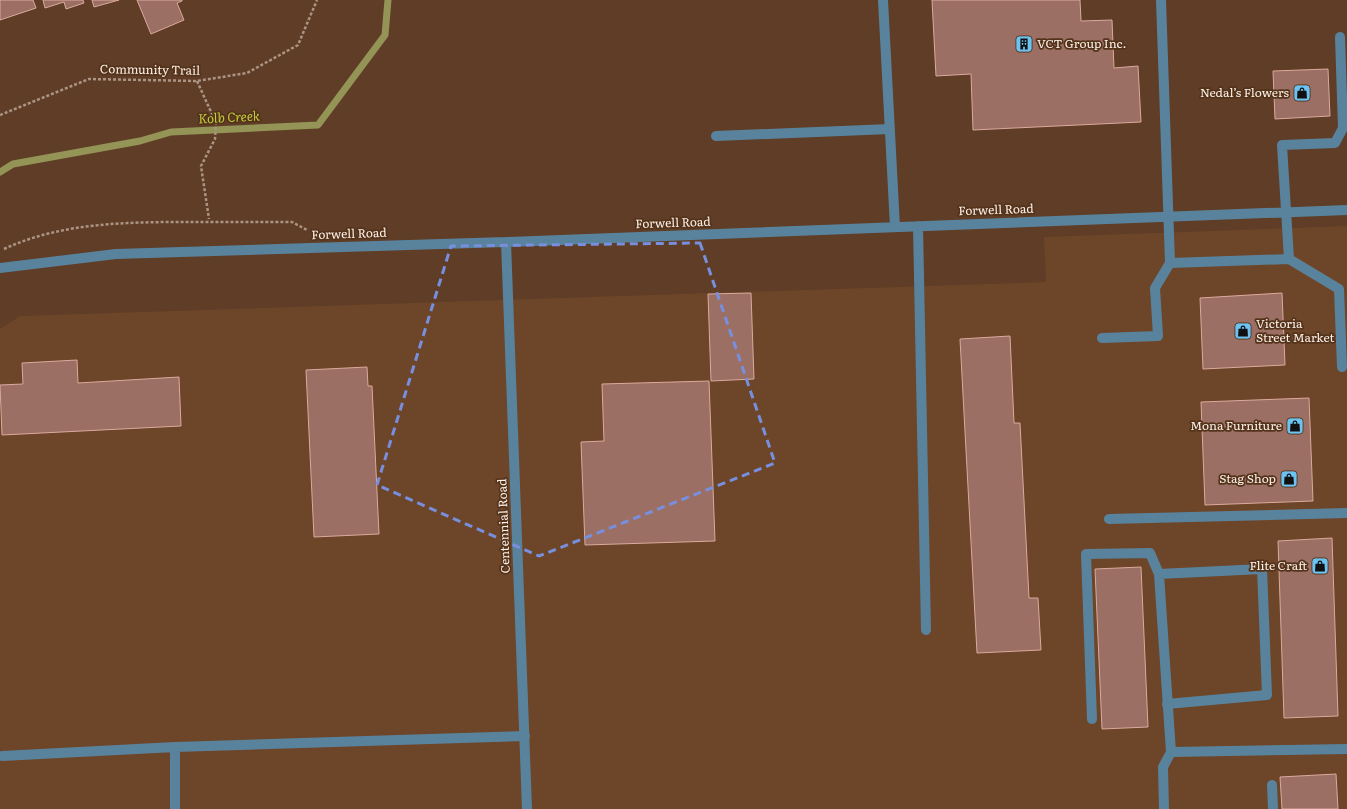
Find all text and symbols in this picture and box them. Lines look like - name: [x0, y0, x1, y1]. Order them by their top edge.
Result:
- building icon: VCT Group Inc.: [1014, 34, 1034, 54]
- place label: VCT Group Inc.: [1037, 34, 1127, 52]
- street label: Community Trail: [100, 59, 200, 79]
- place label: Nedal’s Flowers: [1200, 83, 1290, 101]
- shop icon: Nedal’s Flowers: [1292, 83, 1312, 103]
- water label: Kolb Creek: [198, 105, 261, 128]
- street label: Forwell Road: [958, 199, 1035, 219]
- street label: Forwell Road: [635, 212, 712, 232]
- street label: Forwell Road: [311, 223, 388, 243]
- place label: Victoria Street Market: [1256, 314, 1335, 346]
- shop icon: Victoria Street Market: [1233, 321, 1253, 341]
- place label: Mona Furniture: [1190, 416, 1282, 434]
- shop icon: Mona Furniture: [1285, 416, 1305, 436]
- place label: Stag Shop: [1219, 469, 1276, 487]
- shop icon: Stag Shop: [1279, 469, 1299, 489]
- street label: Centennial Road: [492, 478, 514, 574]
- place label: Flite Craft: [1249, 556, 1307, 574]
- shop icon: Flite Craft: [1310, 556, 1330, 576]

